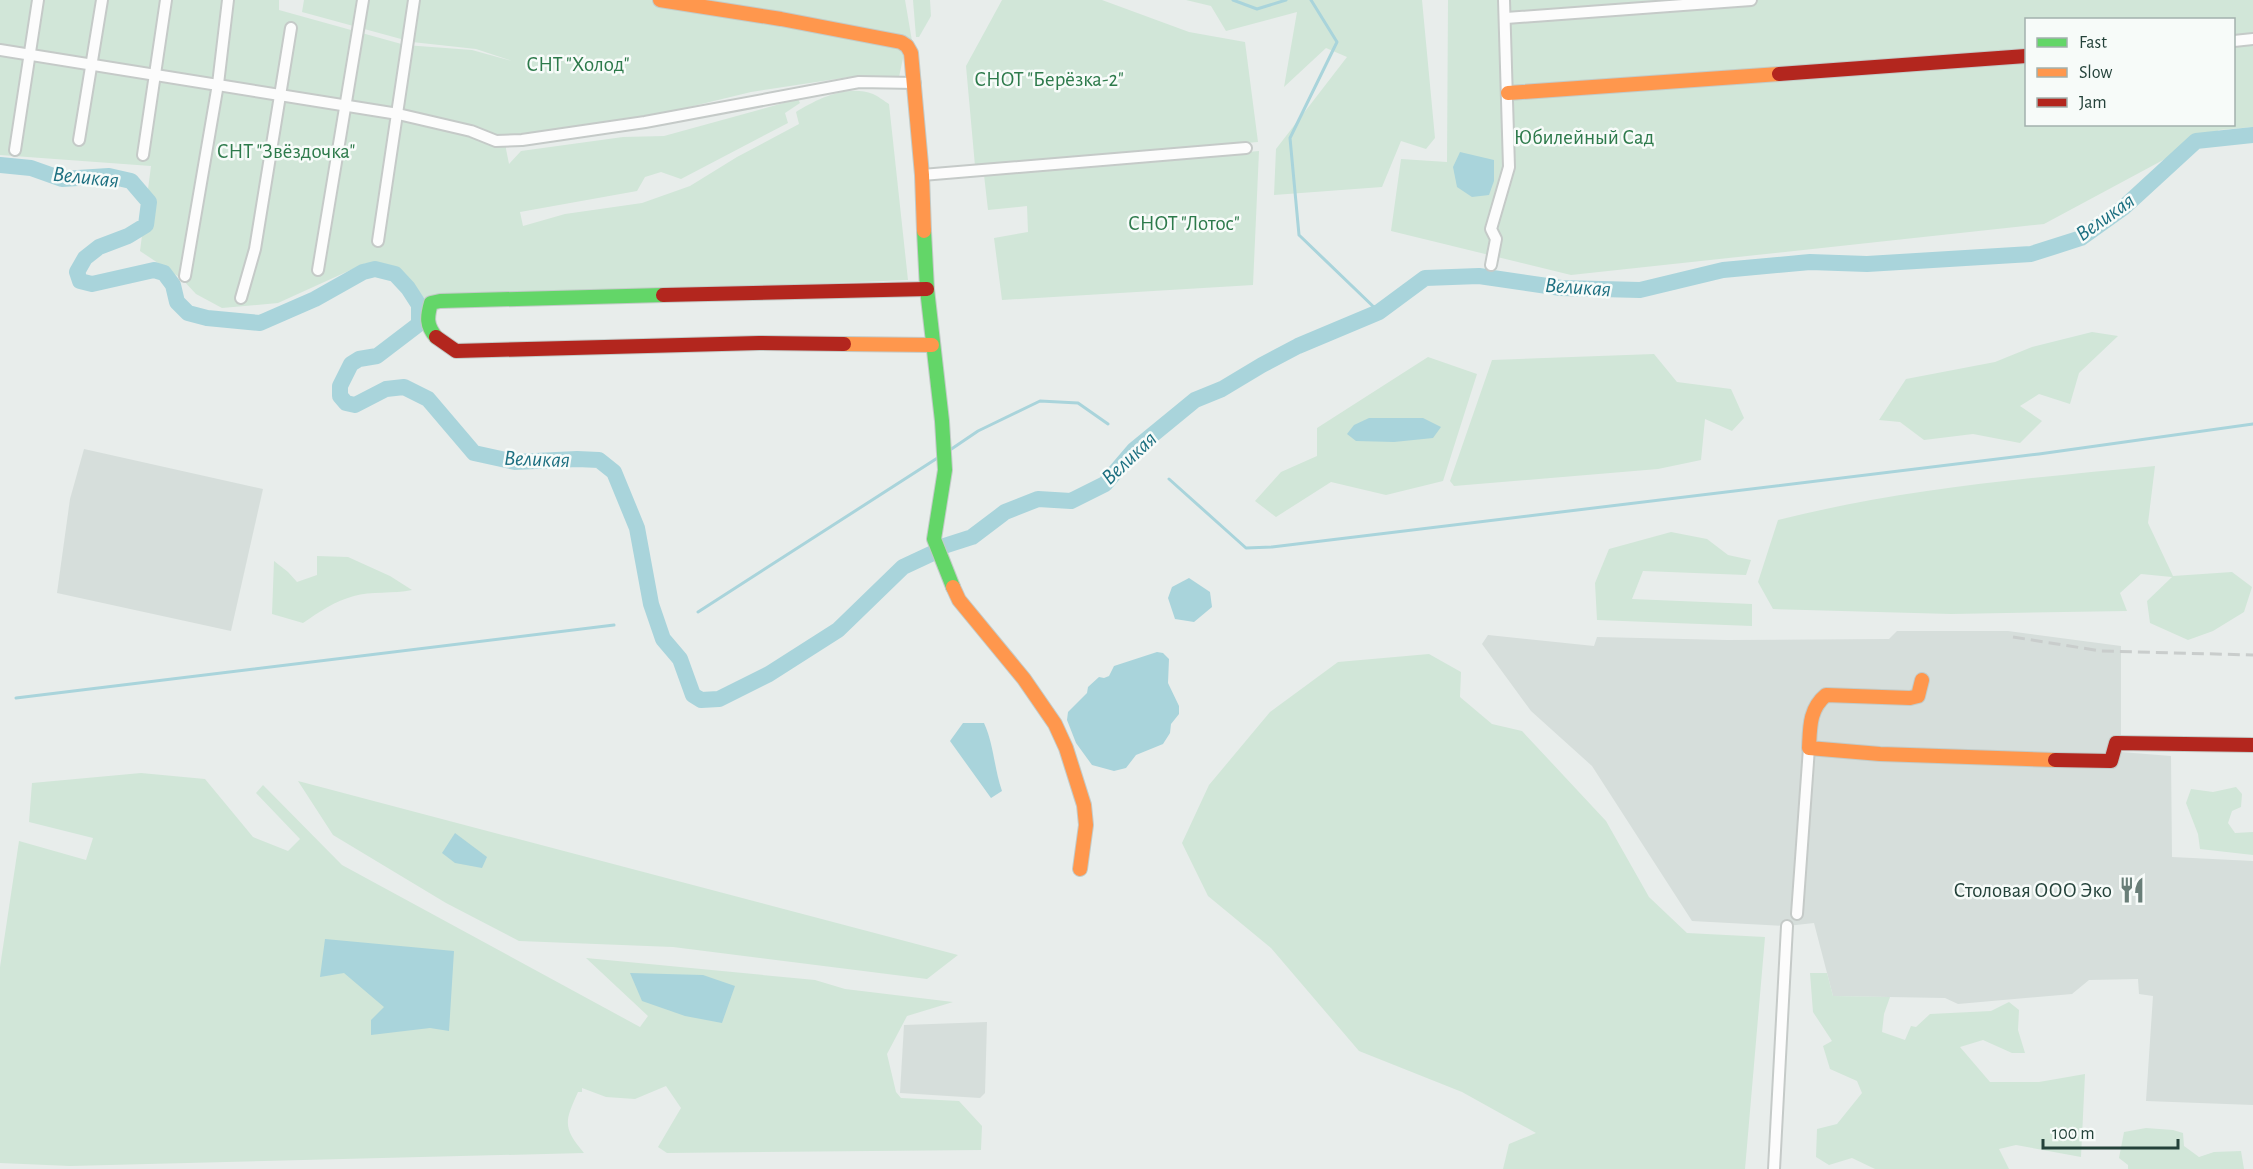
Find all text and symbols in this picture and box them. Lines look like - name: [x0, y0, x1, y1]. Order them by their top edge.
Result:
- legend: [2025, 18, 2235, 126]
- text: Fast: [2079, 34, 2107, 52]
- park label: СНТ "Холод": [526, 54, 630, 75]
- text: Slow: [2079, 64, 2112, 82]
- park label: СНОТ "Берёзка-2": [974, 69, 1124, 90]
- text: Jam: [2079, 94, 2107, 112]
- park label: Юбилейный Сад: [1514, 127, 1654, 148]
- park label: СНТ "Звёздочка": [217, 141, 355, 162]
- water label: Великая: [52, 163, 120, 191]
- water label: Великая: [2072, 189, 2138, 245]
- park label: СНОТ "Лотос": [1128, 213, 1240, 234]
- water label: Великая: [1544, 274, 1612, 300]
- water label: Великая: [1097, 427, 1161, 489]
- water label: Великая: [504, 447, 570, 471]
- restaurant icon: Столовая ООО Эко: [2117, 875, 2147, 905]
- place label: Столовая ООО Эко: [1954, 880, 2112, 901]
- scale bar: [2043, 1112, 2178, 1150]
- text: 100 m: [2052, 1125, 2095, 1143]

